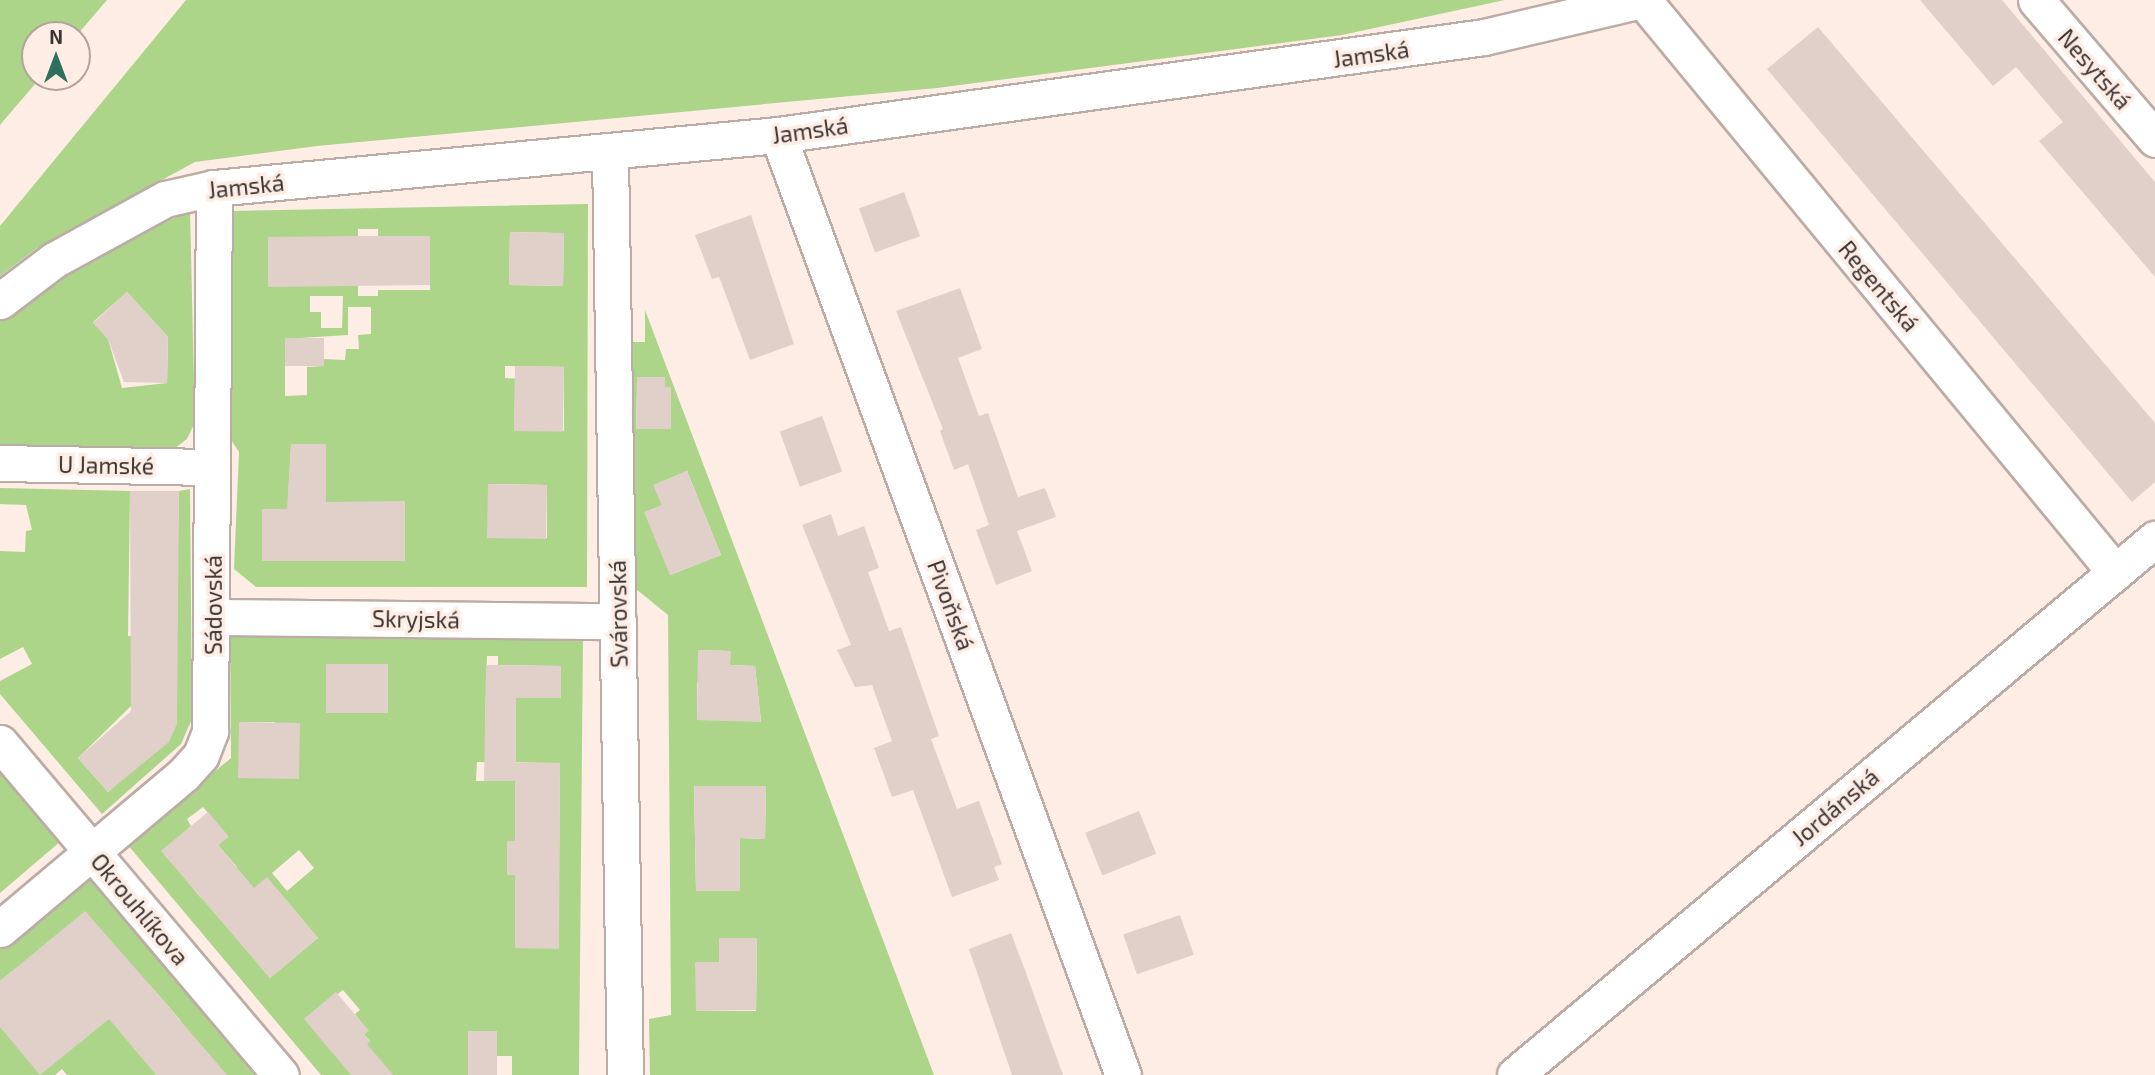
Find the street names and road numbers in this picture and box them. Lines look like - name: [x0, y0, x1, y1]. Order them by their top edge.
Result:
- street label: Nesytská: [2053, 23, 2137, 115]
- street label: Jamská: [1331, 35, 1411, 73]
- street label: Jamská: [770, 111, 850, 149]
- street label: Jamská: [206, 168, 286, 204]
- street label: Regentská: [1833, 235, 1925, 337]
- street label: U Jamské: [58, 450, 154, 480]
- street label: Sádovská: [199, 555, 227, 655]
- street label: Pivoňská: [922, 556, 980, 654]
- street label: Svárovská: [603, 560, 633, 668]
- street label: Skryjská: [372, 604, 460, 634]
- street label: Jordánská: [1786, 763, 1884, 851]
- street label: Okrouhlíkova: [85, 848, 195, 970]

